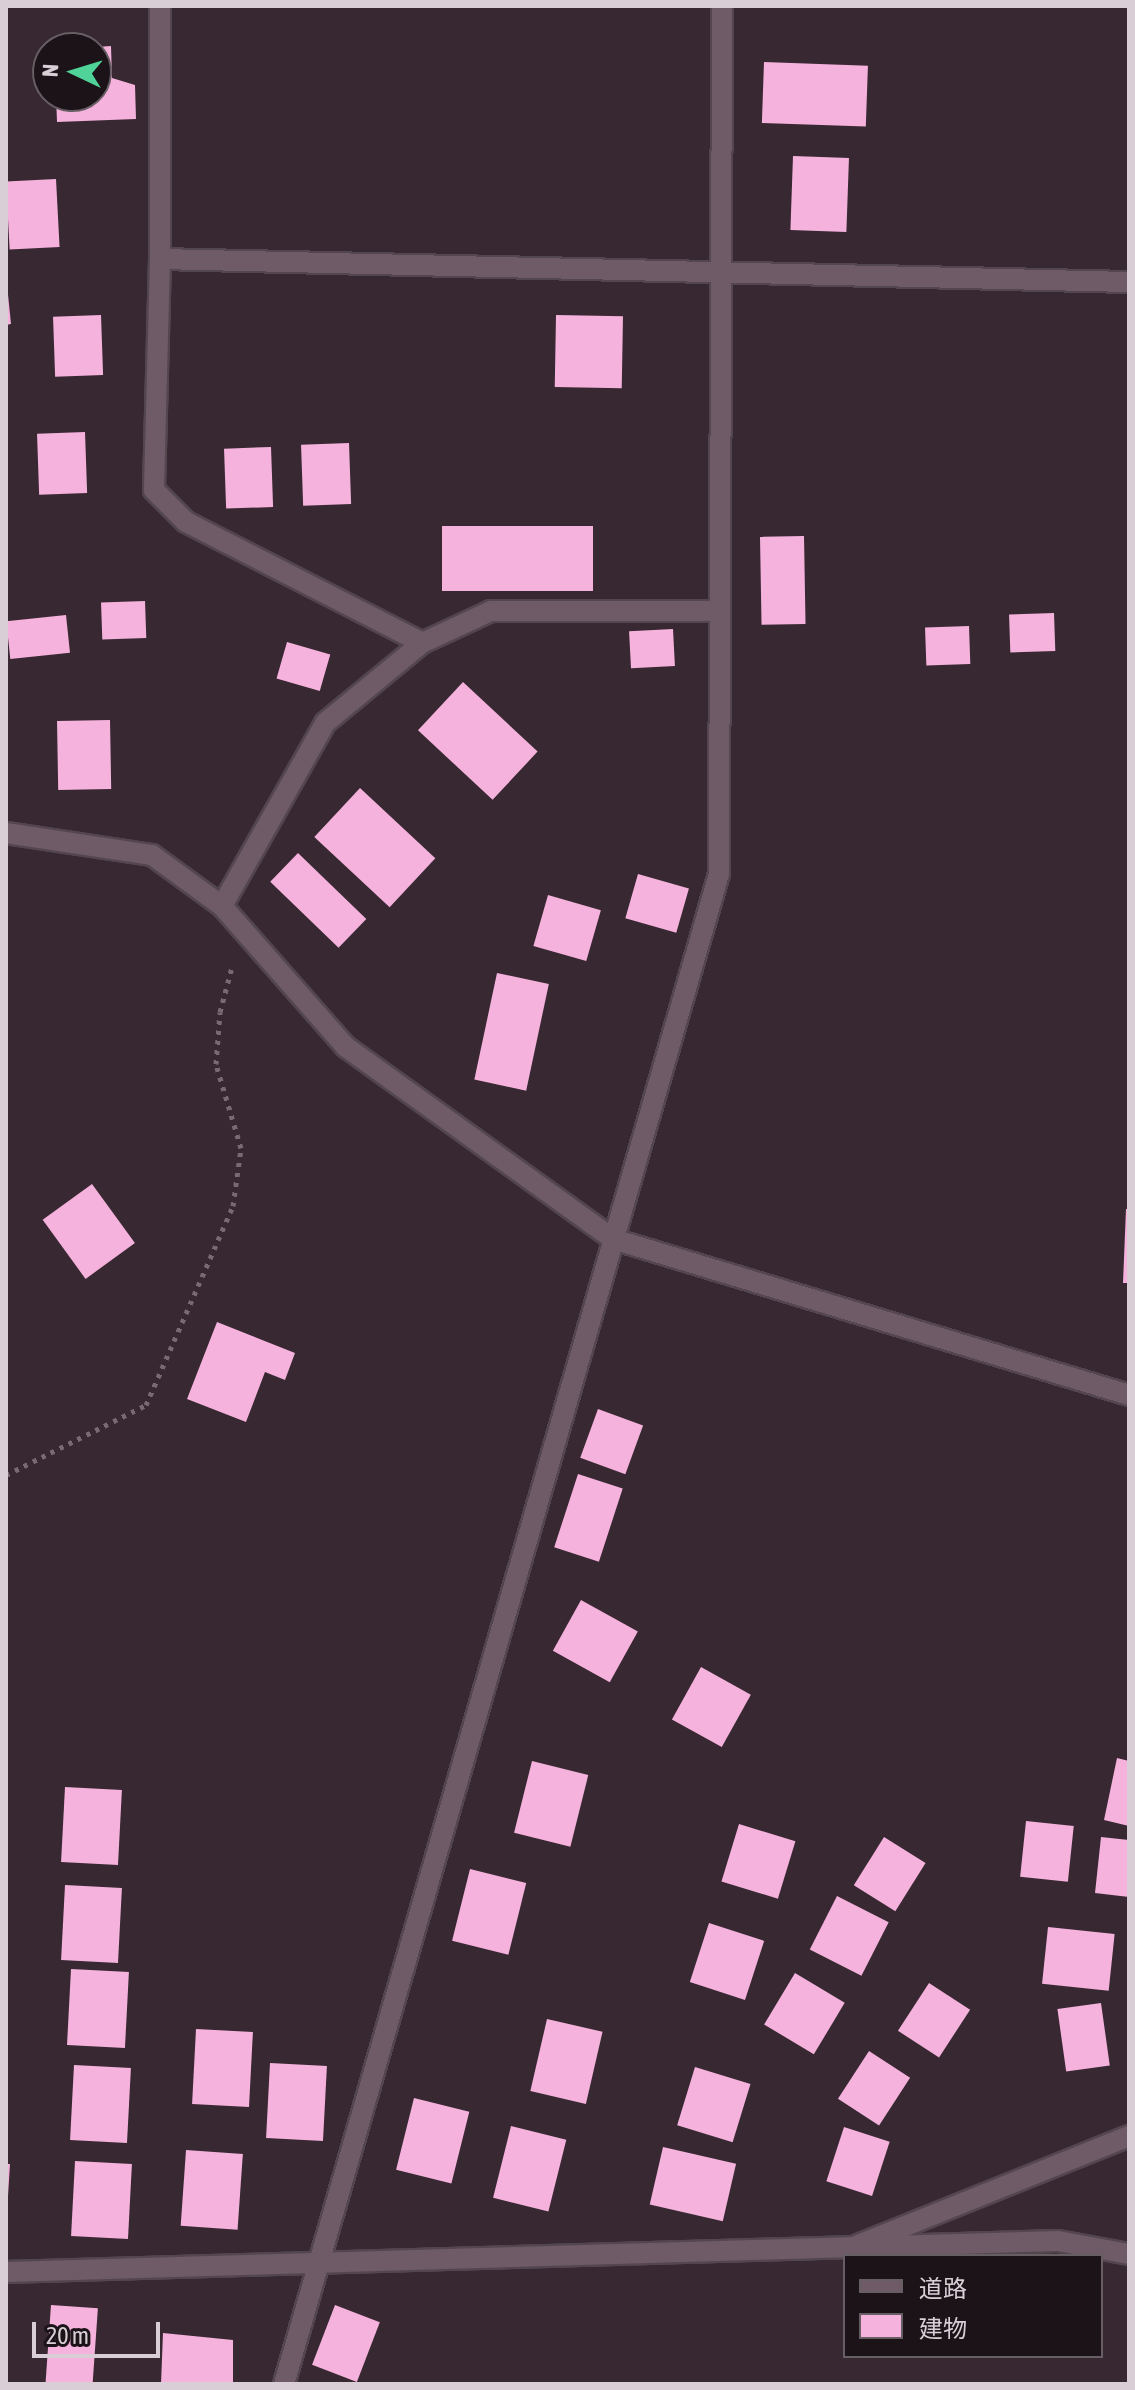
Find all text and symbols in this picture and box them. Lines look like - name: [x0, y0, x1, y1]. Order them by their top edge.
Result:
- north arrow: [32, 32, 112, 112]
- text: N: [37, 63, 63, 78]
- legend: [843, 2254, 1103, 2358]
- text: 道路: [919, 2275, 967, 2302]
- scale bar: [36, 2306, 164, 2356]
- text: 建物: [919, 2315, 967, 2342]
- text: 20 m: [46, 2322, 89, 2349]

